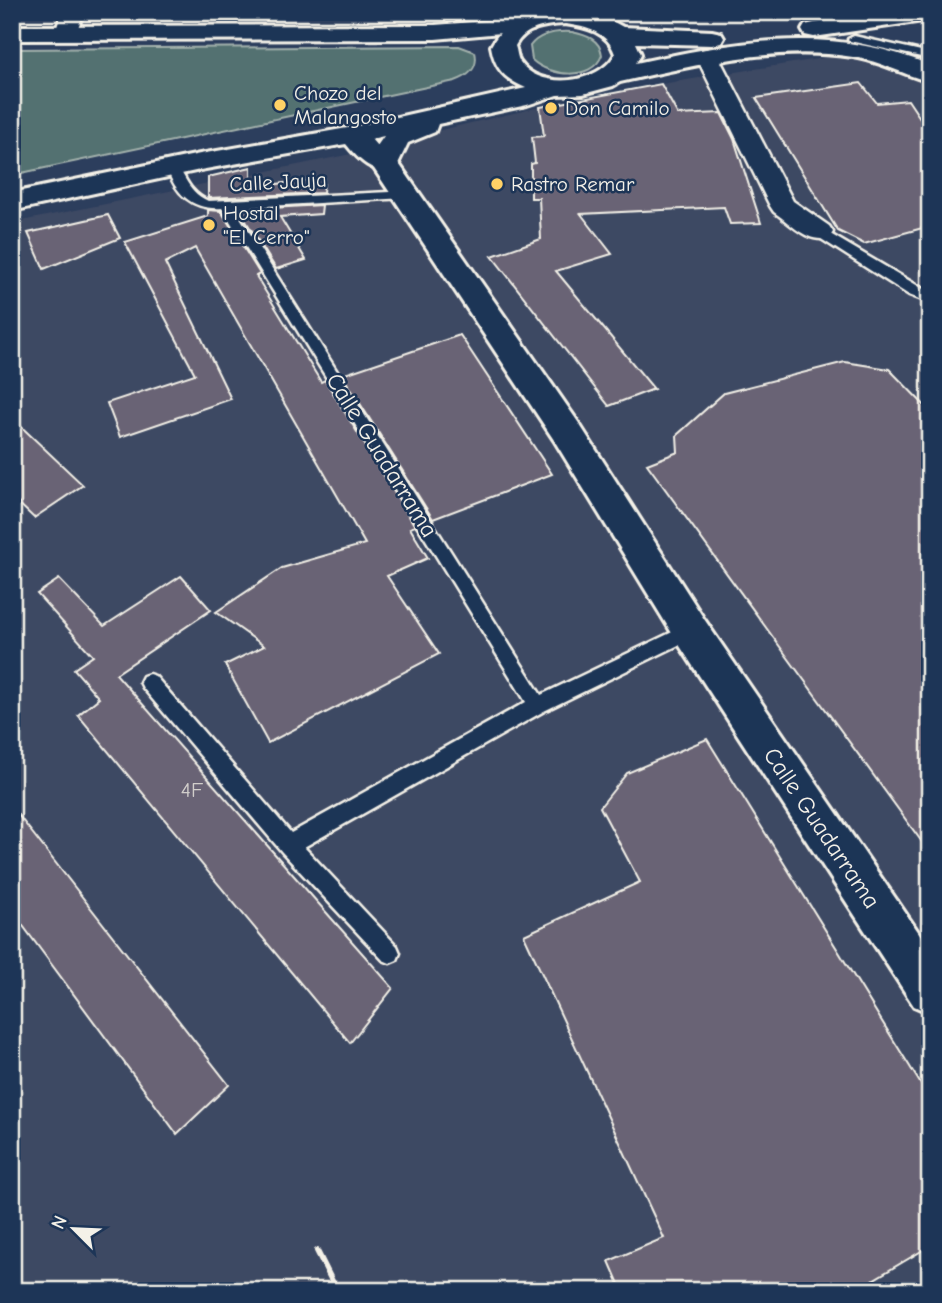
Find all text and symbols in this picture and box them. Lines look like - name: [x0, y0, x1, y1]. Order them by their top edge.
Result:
- place label: Chozo del Malangosto: [294, 81, 397, 129]
- place label: Don Camilo: [565, 96, 670, 120]
- marker: Chozo del Malangosto: [272, 97, 288, 113]
- marker: Don Camilo: [543, 100, 559, 116]
- street label: Calle Jauja: [229, 167, 327, 197]
- place label: Rastro Remar: [511, 172, 635, 196]
- marker: Rastro Remar: [489, 176, 505, 192]
- place label: Hostal "El Cerro": [223, 201, 310, 249]
- marker: Hostal "El Cerro": [201, 217, 217, 233]
- street label: Calle Guadarrama: [320, 368, 444, 542]
- street label: Calle Guadarrama: [758, 742, 886, 914]
- house number: 4F: [181, 778, 203, 802]
- north arrow: [38, 1194, 108, 1264]
- text: N: [47, 1212, 72, 1233]

